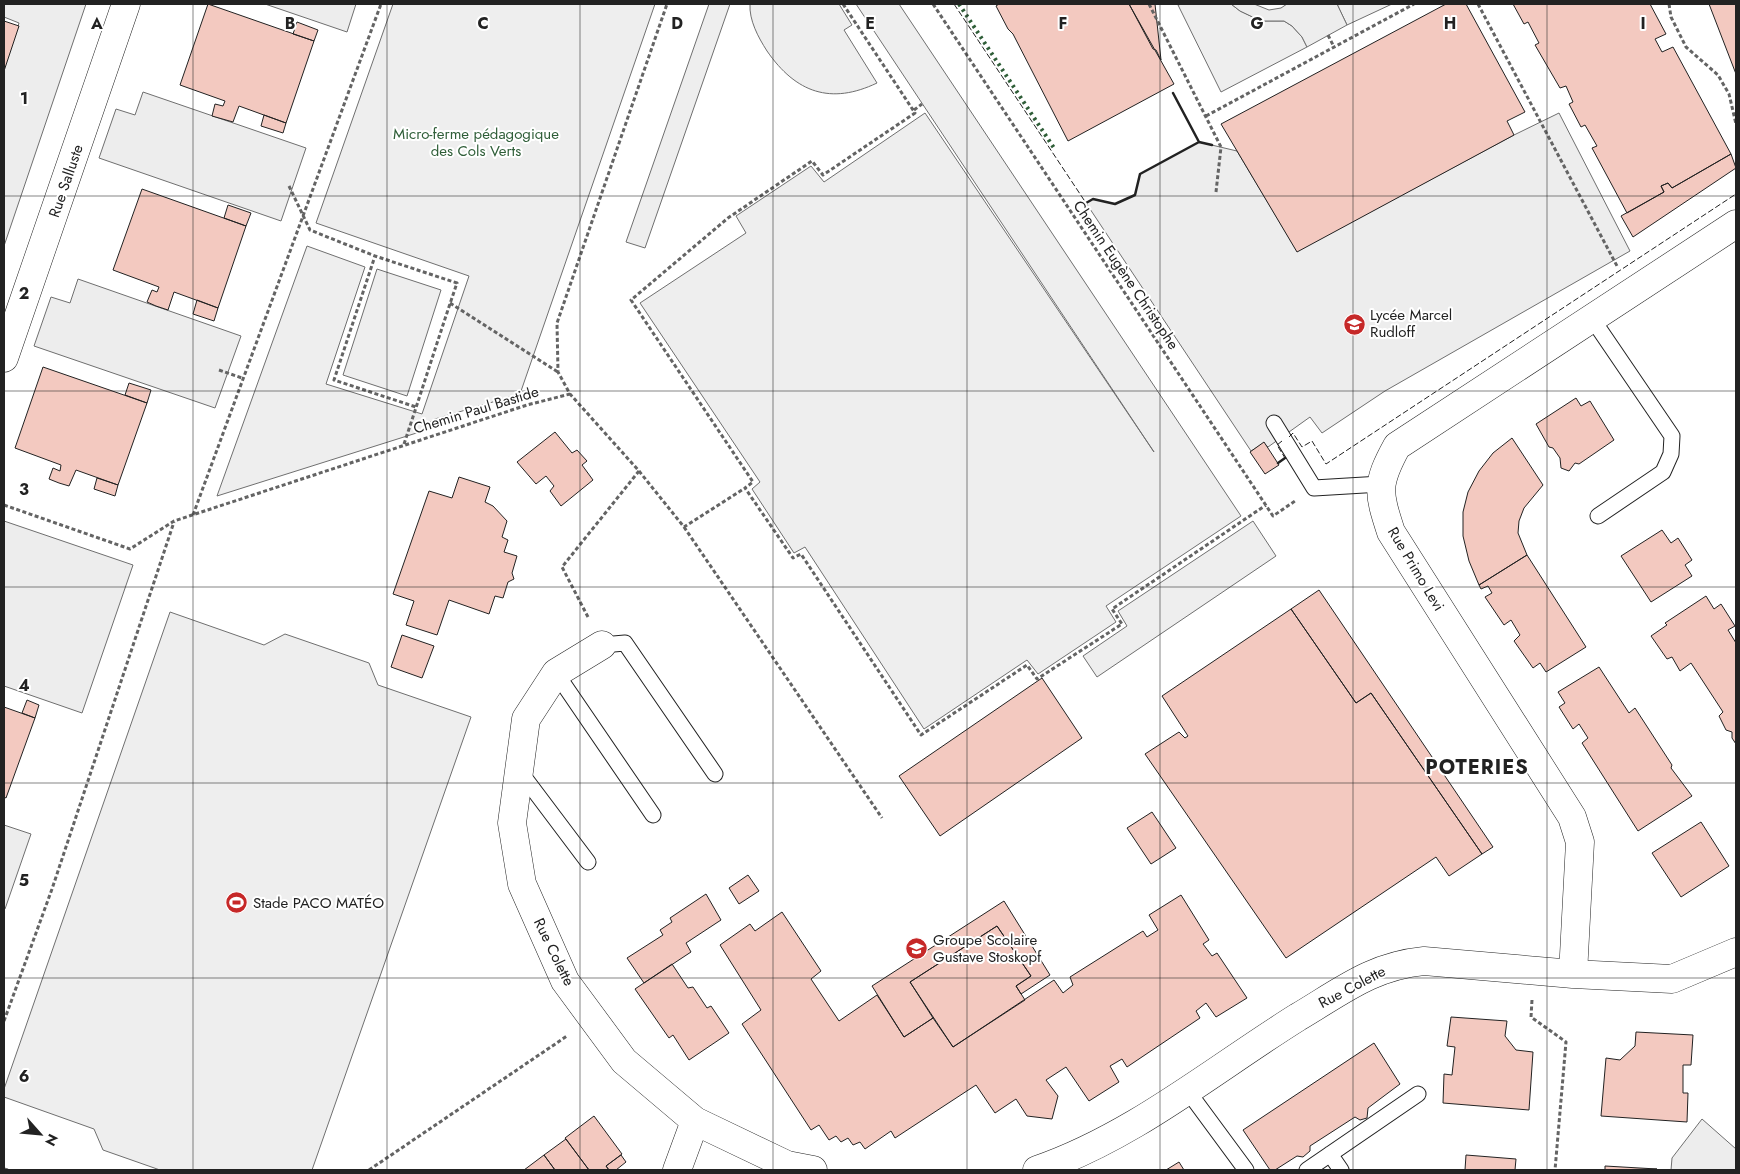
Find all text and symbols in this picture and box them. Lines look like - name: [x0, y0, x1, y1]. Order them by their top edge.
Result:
- text: A: [90, 12, 103, 35]
- text: B: [285, 12, 295, 35]
- text: C: [477, 12, 489, 35]
- text: D: [671, 12, 683, 35]
- text: E: [865, 12, 875, 35]
- text: F: [1059, 12, 1067, 35]
- text: G: [1250, 12, 1264, 35]
- text: H: [1444, 12, 1456, 35]
- text: I: [1640, 12, 1646, 35]
- text: 1: [20, 87, 28, 110]
- park label: Micro-ferme pédagogique des Cols Verts: [393, 123, 559, 162]
- street label: Rue Salluste: [43, 141, 89, 221]
- street label: Chemin Eugène Christophe: [1068, 196, 1184, 354]
- text: 2: [19, 282, 29, 305]
- place label: Lycée Marcel Rudloff: [1370, 304, 1452, 343]
- school or university icon: Lycée Marcel Rudloff: [1342, 312, 1366, 336]
- street label: Chemin Paul Bastide: [411, 380, 542, 440]
- text: 3: [19, 478, 29, 501]
- street label: Rue Primo Levi: [1382, 523, 1450, 615]
- text: 4: [18, 674, 30, 697]
- district label: POTERIES: [1425, 753, 1529, 782]
- text: 5: [19, 869, 29, 892]
- sports icon: Stade PACO MATÉO: [225, 891, 249, 915]
- place label: Stade PACO MATÉO: [253, 892, 384, 914]
- street label: Rue Colette: [528, 914, 580, 990]
- place label: Groupe Scolaire Gustave Stoskopf: [933, 929, 1042, 968]
- school or university icon: Groupe Scolaire Gustave Stoskopf: [905, 937, 929, 961]
- street label: Rue Colette: [1315, 960, 1390, 1014]
- text: 6: [19, 1065, 29, 1088]
- north arrow: [15, 1109, 65, 1159]
- text: N: [40, 1130, 63, 1149]

